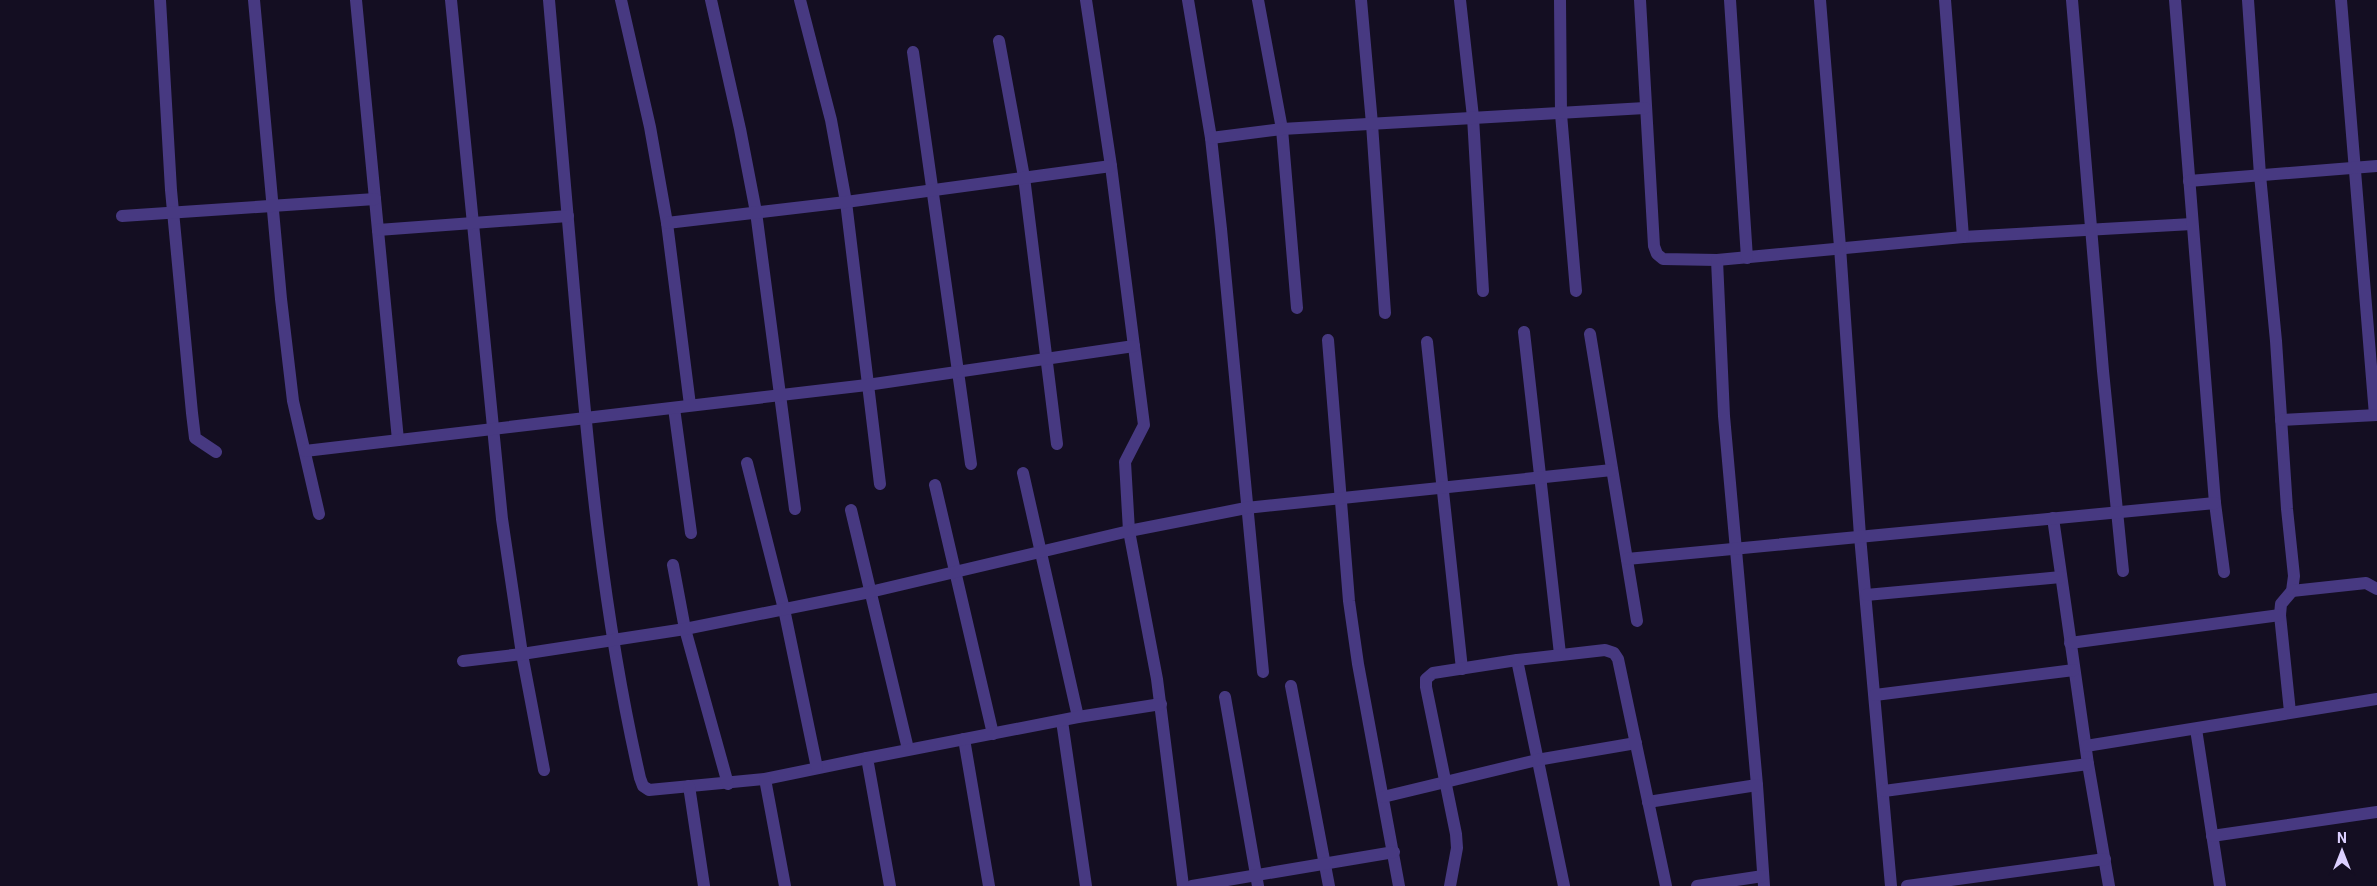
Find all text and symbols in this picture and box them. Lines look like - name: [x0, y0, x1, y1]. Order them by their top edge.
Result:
- north arrow: [2317, 826, 2367, 876]
- text: N: [2337, 830, 2347, 846]

